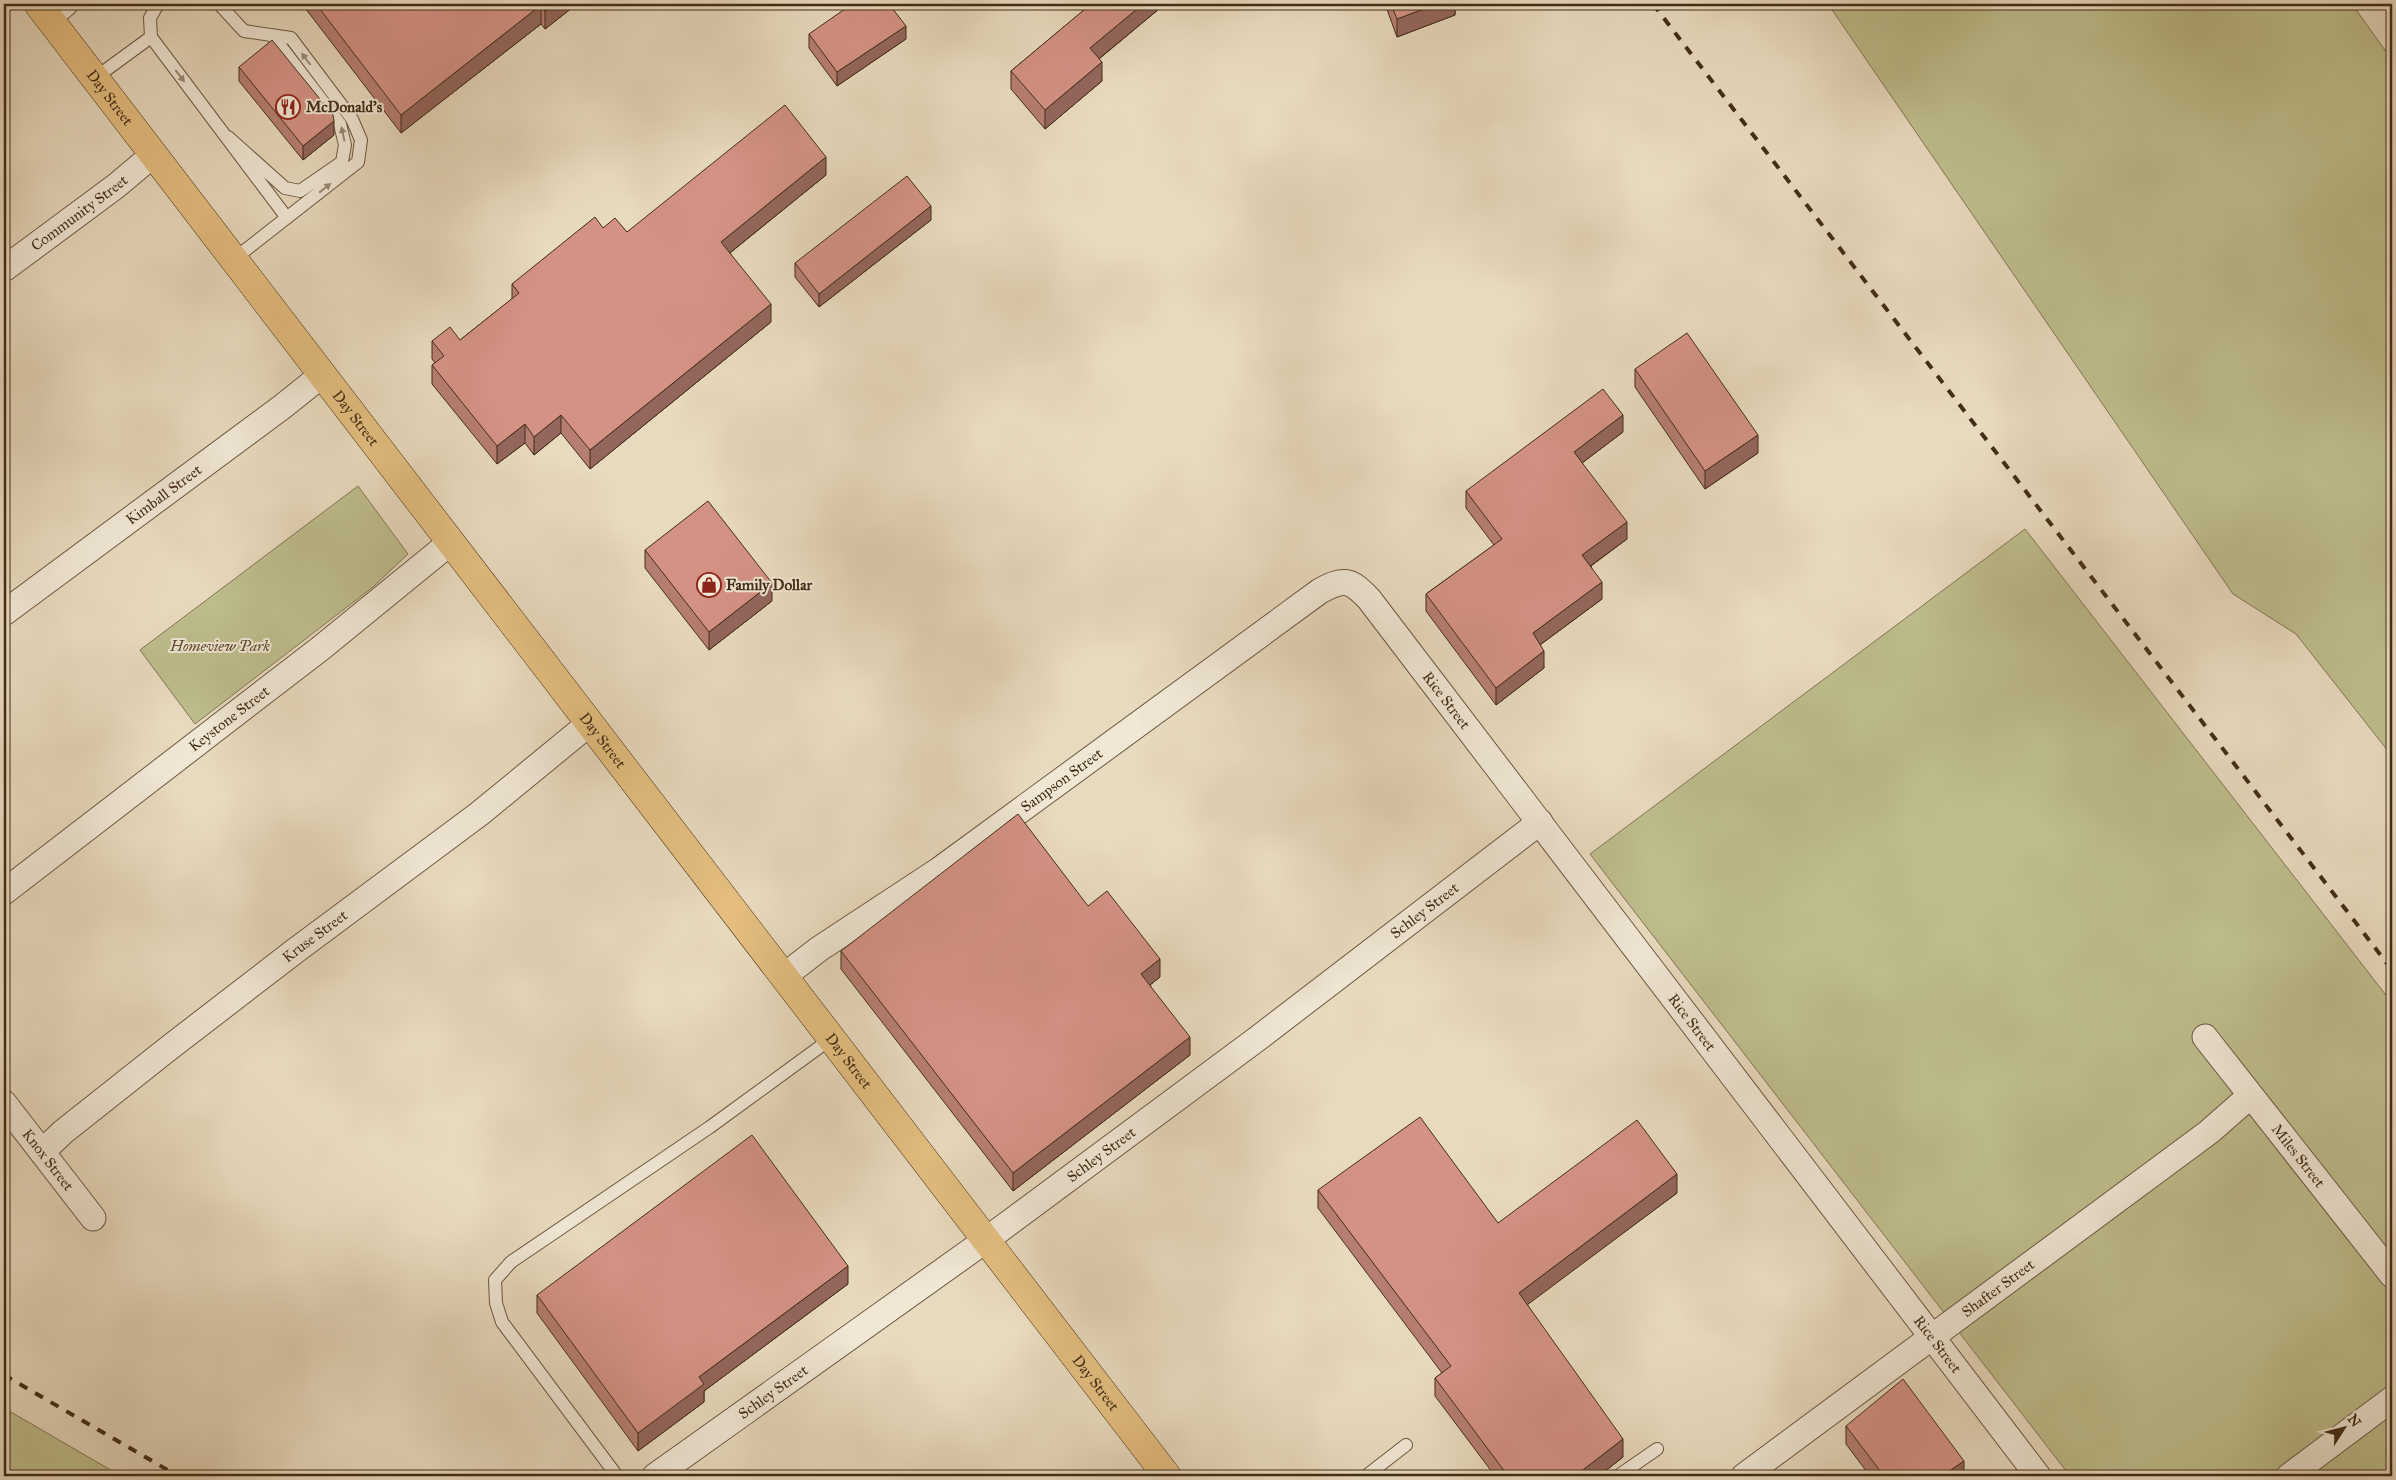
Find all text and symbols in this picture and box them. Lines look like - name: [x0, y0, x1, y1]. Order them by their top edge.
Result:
- one-way arrow: [301, 53, 312, 66]
- street label: Day Street: [83, 66, 137, 130]
- one-way arrow: [175, 69, 186, 82]
- restaurant icon: McDonald's: [275, 94, 301, 120]
- place label: McDonald's: [306, 98, 383, 116]
- one-way arrow: [338, 125, 346, 141]
- street label: Community Street: [28, 171, 132, 255]
- one-way arrow: [318, 183, 332, 193]
- street label: Day Street: [329, 387, 383, 450]
- street label: Kimball Street: [123, 460, 206, 528]
- shop icon: Family Dollar: [696, 572, 722, 598]
- place label: Family Dollar: [726, 576, 812, 595]
- park label: Homeview Park: [169, 637, 270, 655]
- street label: Rice Street: [1419, 668, 1474, 733]
- street label: Keystone Street: [185, 682, 274, 756]
- street label: Day Street: [576, 709, 630, 772]
- street label: Sampson Street: [1017, 744, 1107, 816]
- street label: Schley Street: [1387, 878, 1463, 942]
- street label: Kruse Street: [279, 906, 351, 966]
- street label: Rice Street: [1664, 990, 1720, 1055]
- street label: Day Street: [822, 1029, 876, 1093]
- street label: Miles Street: [2268, 1120, 2329, 1192]
- street label: Schley Street: [1063, 1123, 1140, 1186]
- street label: Knox Street: [18, 1125, 78, 1195]
- street label: Shafter Street: [1958, 1255, 2039, 1321]
- street label: Rice Street: [1910, 1312, 1966, 1377]
- street label: Day Street: [1069, 1352, 1123, 1415]
- street label: Schley Street: [735, 1361, 812, 1423]
- north arrow: [2318, 1402, 2368, 1452]
- text: N: [2344, 1411, 2365, 1431]

